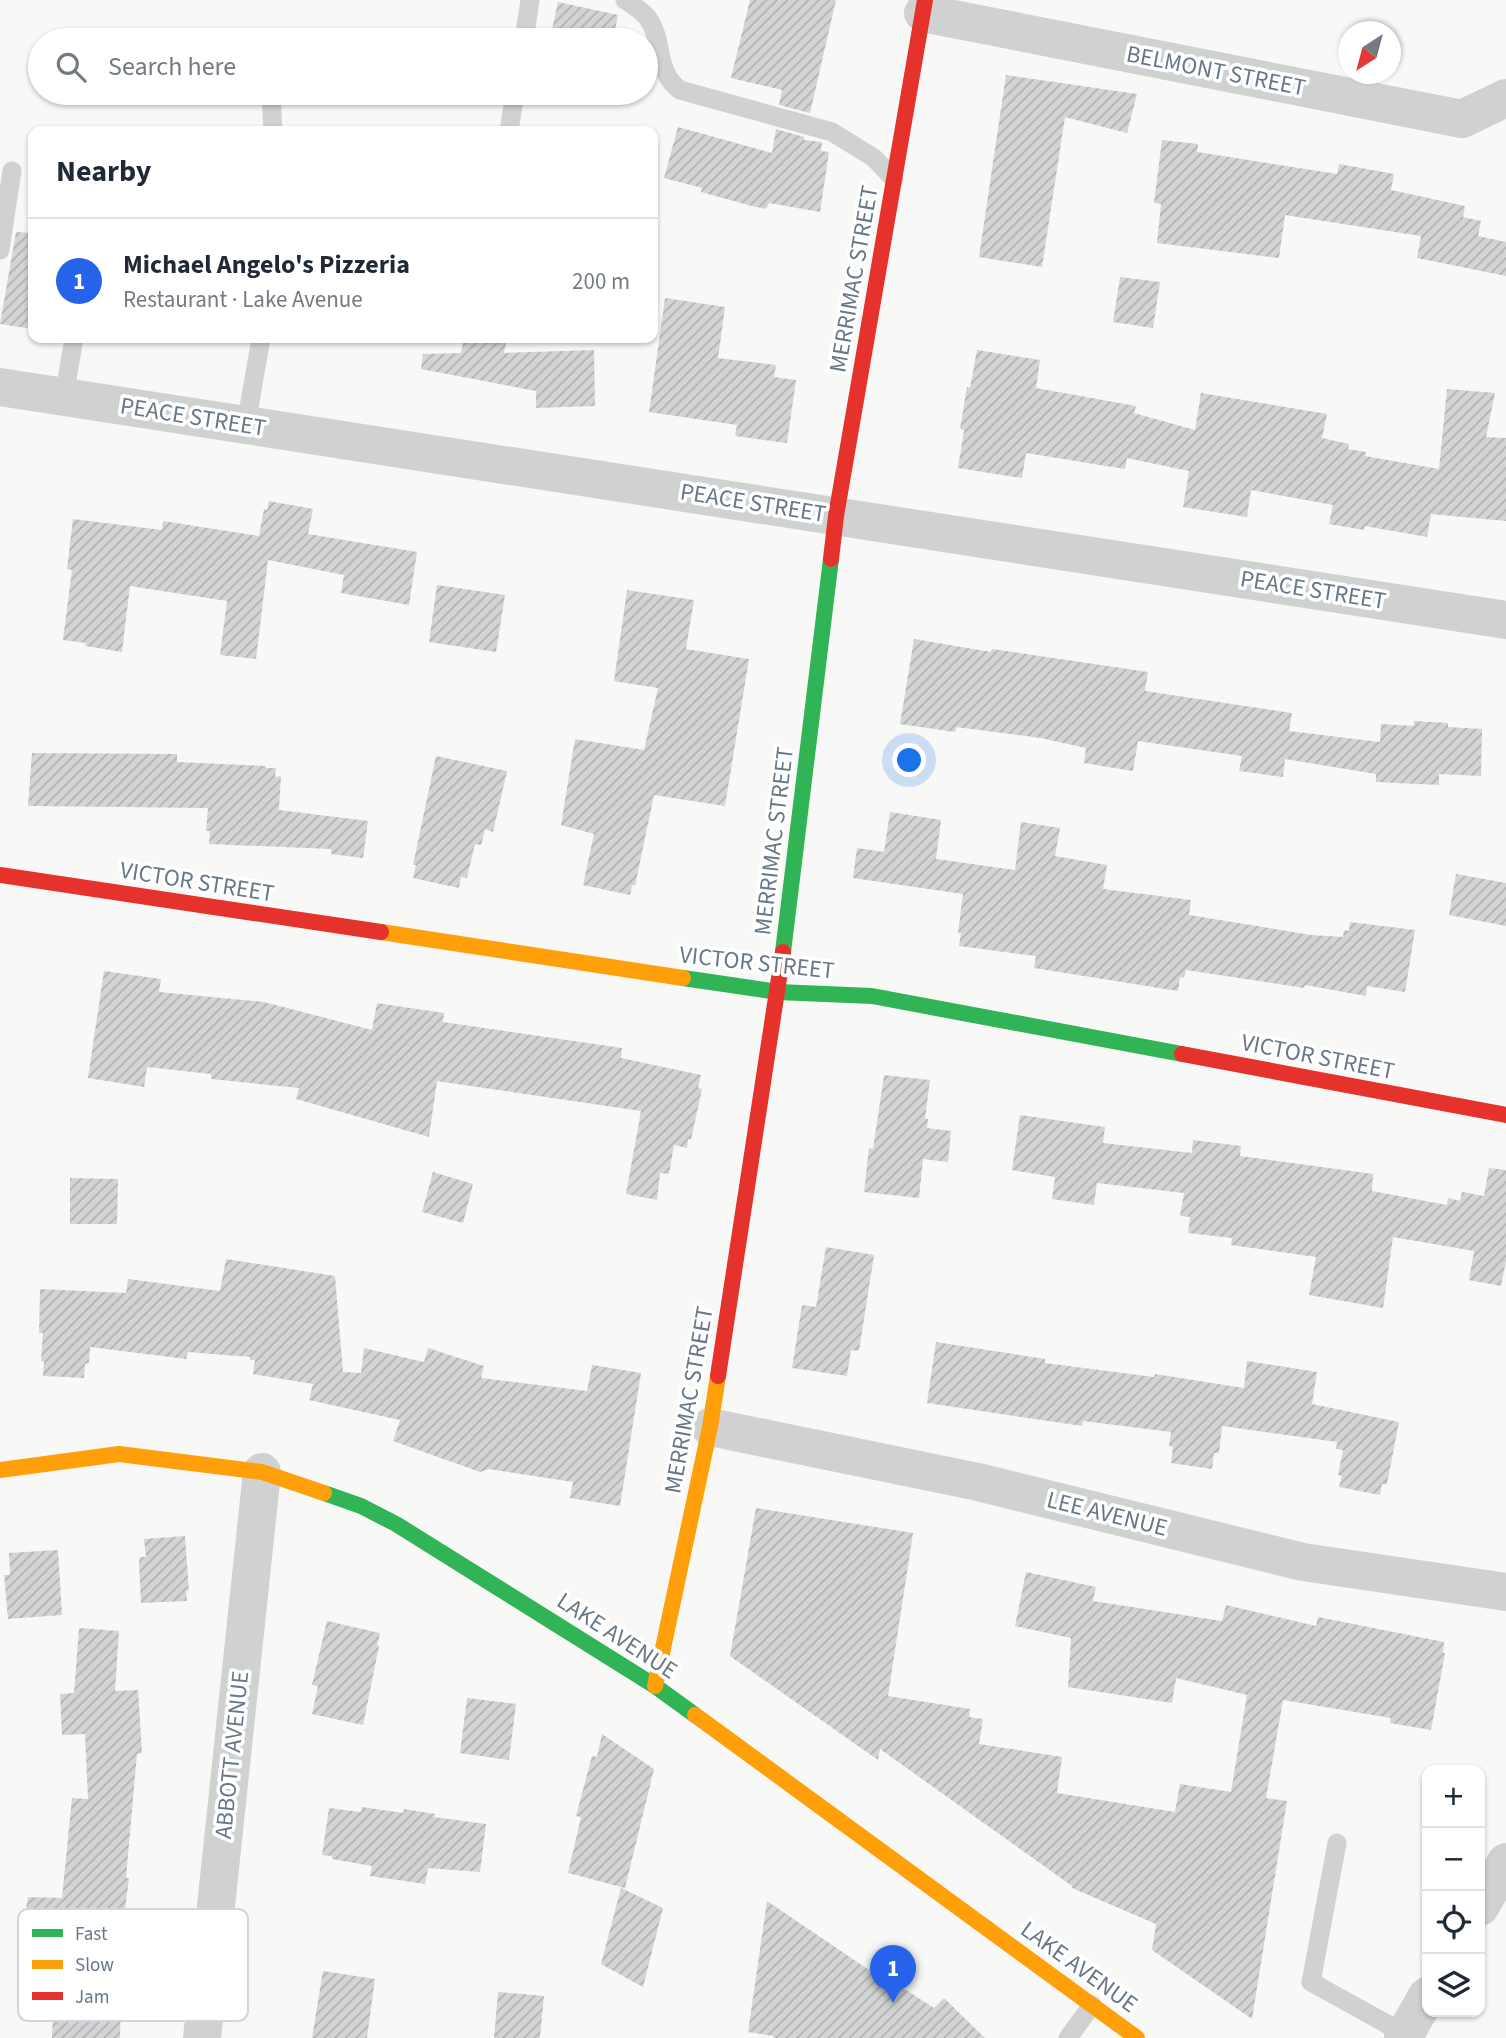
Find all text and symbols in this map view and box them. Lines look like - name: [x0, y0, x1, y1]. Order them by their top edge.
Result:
- north arrow: [1338, 21, 1401, 84]
- search box: [28, 28, 658, 105]
- street label: BELMONT STREET: [1123, 36, 1309, 106]
- icon: search: [52, 48, 90, 86]
- text: Search here: [108, 48, 236, 85]
- text: Nearby: [56, 150, 151, 193]
- street label: MERRIMAC STREET: [820, 183, 888, 375]
- text: Michael Angelo's Pizzeria: [123, 246, 410, 283]
- text: 1: [73, 265, 85, 298]
- text: 200 m: [572, 265, 630, 298]
- text: Restaurant · Lake Avenue: [123, 283, 363, 316]
- street label: PEACE STREET: [118, 388, 269, 446]
- street label: PEACE STREET: [678, 474, 829, 532]
- street label: PEACE STREET: [1238, 561, 1389, 619]
- your location: [892, 743, 926, 777]
- street label: MERRIMAC STREET: [745, 745, 803, 937]
- street label: VICTOR STREET: [117, 853, 277, 911]
- street label: VICTOR STREET: [678, 937, 836, 989]
- street label: VICTOR STREET: [1238, 1025, 1398, 1089]
- street label: MERRIMAC STREET: [655, 1304, 723, 1496]
- street label: LEE AVENUE: [1043, 1482, 1171, 1546]
- street label: LAKE AVENUE: [550, 1584, 684, 1688]
- street label: ABBOTT AVENUE: [206, 1669, 258, 1841]
- map controls: [1422, 1765, 1485, 2017]
- button: +: [1422, 1765, 1485, 1828]
- button: −: [1422, 1828, 1485, 1891]
- button: locate: [1422, 1891, 1485, 1954]
- legend: [18, 1909, 248, 2021]
- street label: LAKE AVENUE: [1013, 1912, 1145, 2022]
- text: Fast: [75, 1921, 108, 1948]
- pin: 1: [870, 1945, 916, 2003]
- text: Slow: [75, 1952, 114, 1979]
- button: layers: [1422, 1954, 1485, 2017]
- text: Jam: [75, 1984, 109, 2011]

